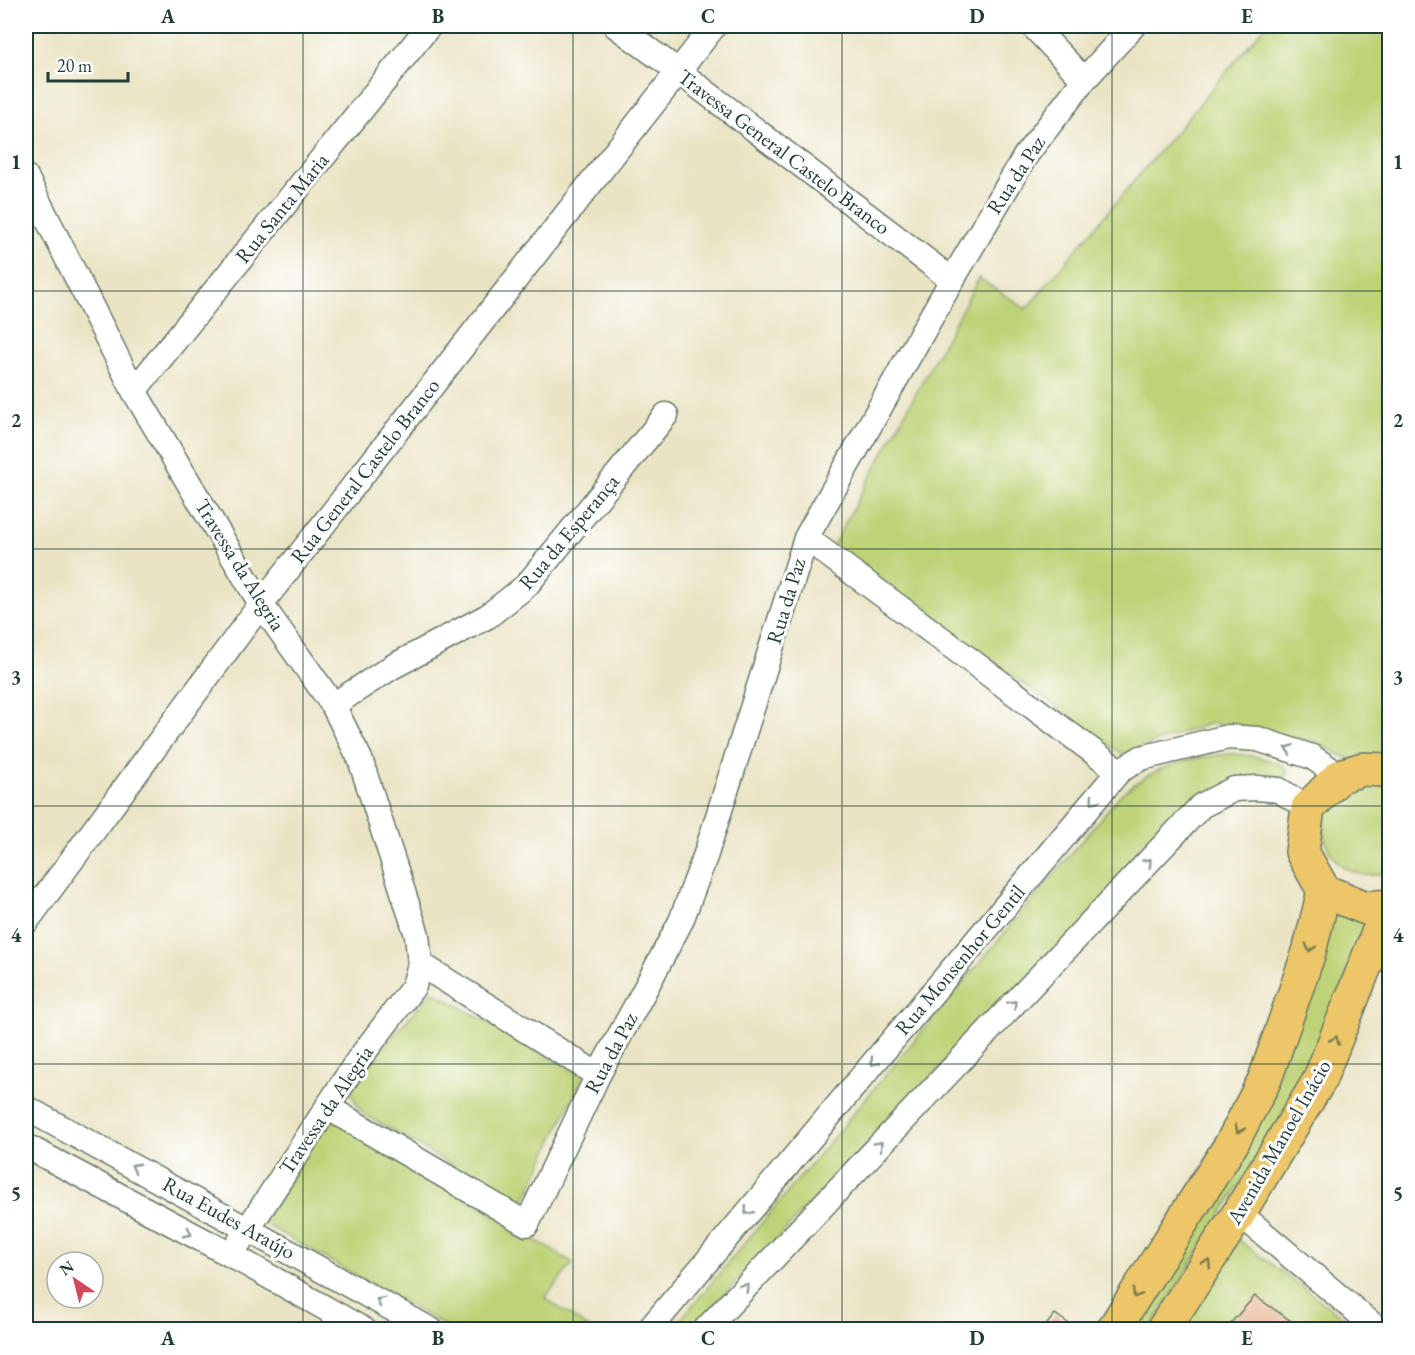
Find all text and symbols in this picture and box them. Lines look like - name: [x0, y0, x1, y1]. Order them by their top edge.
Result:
- text: A: [160, 3, 176, 29]
- text: B: [432, 3, 444, 29]
- text: C: [701, 3, 715, 29]
- text: D: [969, 3, 985, 29]
- text: E: [1241, 3, 1253, 29]
- scale bar: [48, 45, 128, 83]
- text: 20 m: [57, 54, 92, 77]
- street label: Travessa General Castelo Branco: [673, 63, 896, 240]
- street label: Rua da Paz: [980, 130, 1051, 219]
- street label: Rua Santa Maria: [229, 146, 335, 268]
- text: 1: [11, 149, 21, 175]
- text: 1: [1393, 149, 1403, 175]
- street label: Rua General Castelo Branco: [284, 373, 445, 569]
- text: 2: [11, 407, 22, 433]
- text: 2: [1393, 407, 1404, 433]
- street label: Rua da Esperança: [512, 468, 625, 595]
- street label: Travessa da Alegria: [189, 494, 292, 636]
- street label: Rua da Paz: [760, 555, 811, 647]
- text: 3: [11, 664, 21, 690]
- text: 3: [1393, 664, 1403, 690]
- one-way arrow: [1284, 743, 1295, 756]
- one-way arrow: [1091, 793, 1102, 804]
- one-way arrow: [1140, 858, 1151, 869]
- street label: Rua Monsenhor Gentil: [889, 879, 1031, 1041]
- text: 4: [11, 922, 22, 948]
- text: 4: [1393, 922, 1404, 948]
- one-way arrow: [1304, 943, 1317, 953]
- one-way arrow: [1006, 1000, 1017, 1011]
- street label: Rua da Paz: [578, 1007, 643, 1098]
- one-way arrow: [1328, 1035, 1341, 1046]
- street label: Travessa da Alegria: [272, 1039, 379, 1180]
- one-way arrow: [870, 1055, 881, 1066]
- street label: Avenida Manoel Inácio: [1220, 1055, 1337, 1230]
- one-way arrow: [1235, 1123, 1246, 1134]
- one-way arrow: [872, 1142, 883, 1153]
- one-way arrow: [131, 1163, 141, 1174]
- street label: Rua Eudes Araújo: [158, 1170, 300, 1265]
- text: 5: [11, 1180, 21, 1206]
- text: 5: [1393, 1180, 1403, 1206]
- one-way arrow: [745, 1204, 756, 1215]
- one-way arrow: [182, 1226, 193, 1237]
- north arrow: [45, 1250, 105, 1310]
- text: N: [55, 1256, 78, 1280]
- one-way arrow: [1200, 1259, 1211, 1270]
- one-way arrow: [738, 1283, 749, 1294]
- one-way arrow: [1132, 1288, 1143, 1299]
- one-way arrow: [376, 1297, 386, 1308]
- text: A: [160, 1325, 176, 1351]
- text: B: [432, 1325, 444, 1351]
- text: C: [701, 1325, 715, 1351]
- text: D: [969, 1325, 985, 1351]
- text: E: [1241, 1325, 1253, 1351]

